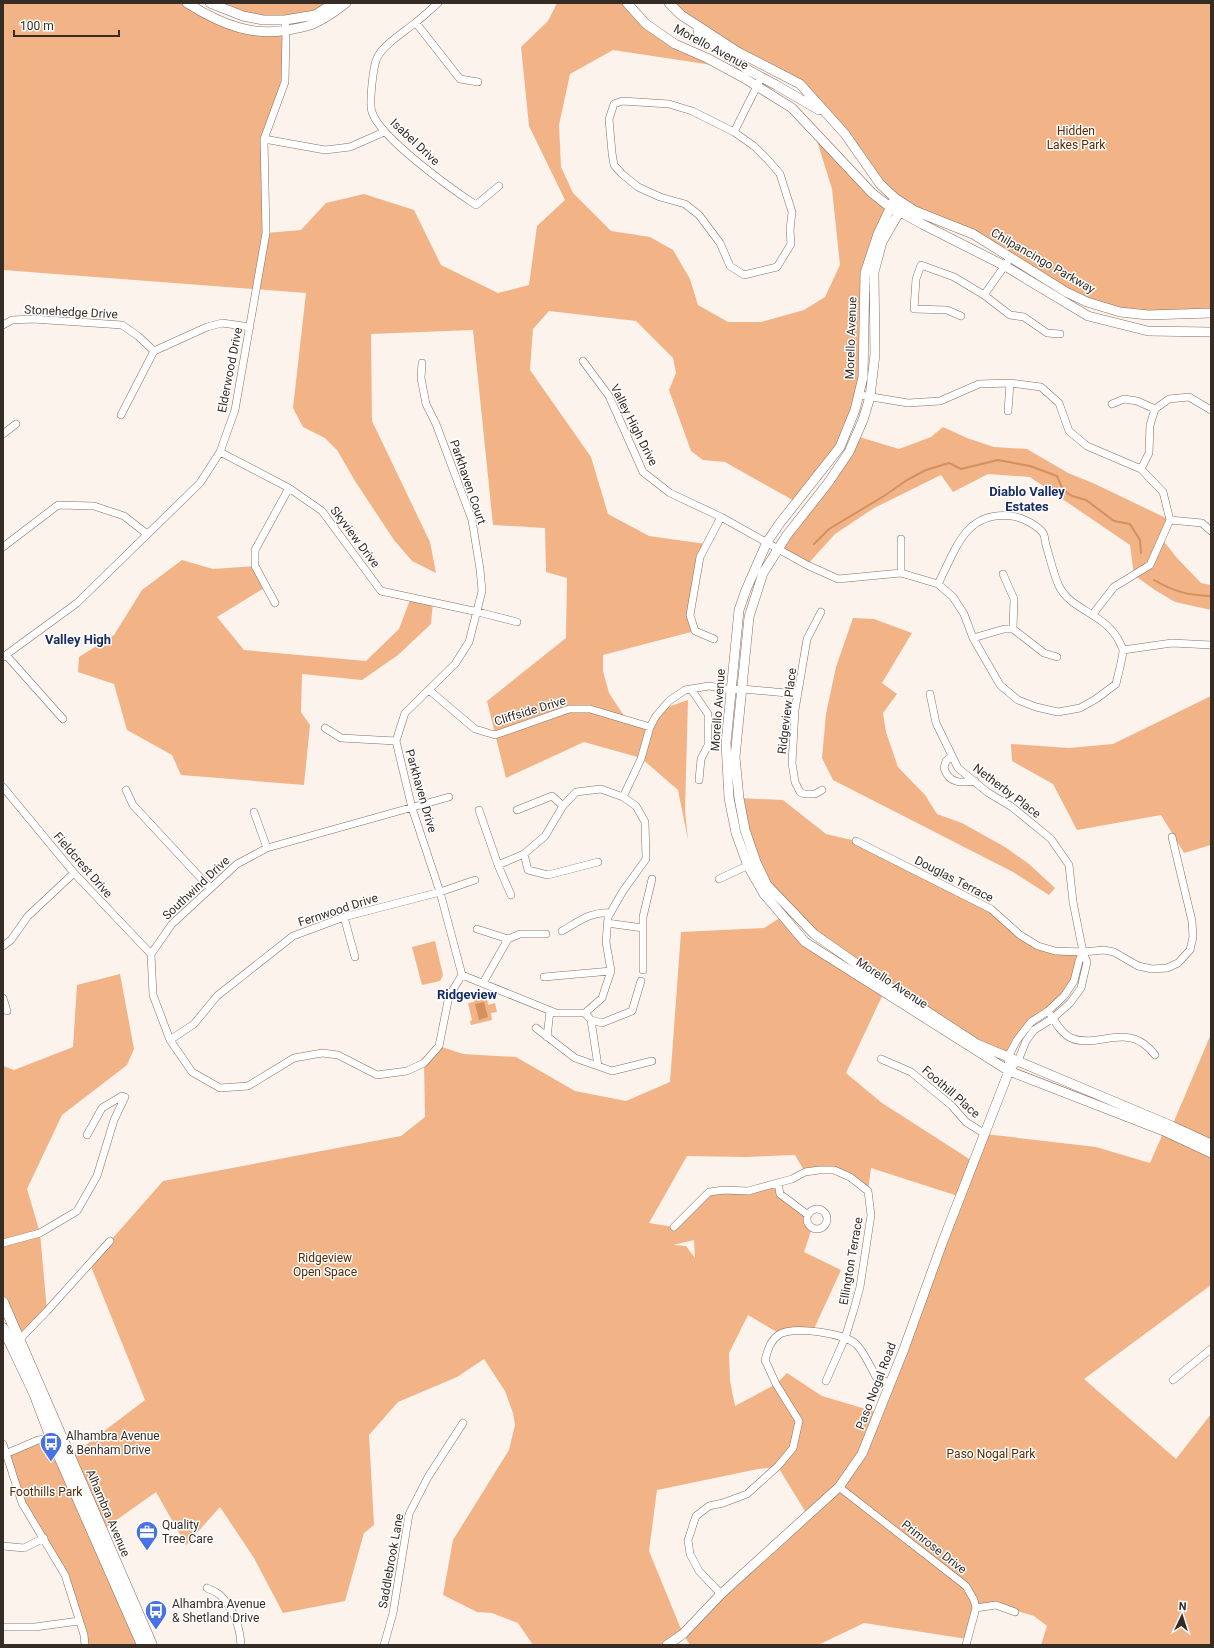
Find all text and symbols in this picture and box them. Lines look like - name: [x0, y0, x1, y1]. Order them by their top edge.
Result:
- scale bar: [14, 12, 119, 38]
- text: 100 m: [20, 19, 54, 33]
- street label: Morello Avenue: [671, 21, 751, 73]
- street label: Isabel Drive: [388, 116, 442, 168]
- park label: Hidden Lakes Park: [1047, 124, 1106, 152]
- street label: Chilpancingo Parkway: [988, 225, 1098, 297]
- street label: Morello Avenue: [843, 297, 859, 379]
- street label: Stonehedge Drive: [24, 303, 118, 321]
- street label: Elderwood Drive: [215, 326, 245, 414]
- street label: Valley High Drive: [607, 382, 661, 468]
- street label: Parkhaven Court: [447, 438, 489, 526]
- district label: Diablo Valley Estates: [989, 484, 1065, 514]
- street label: Skyview Drive: [327, 504, 383, 570]
- district label: Valley High: [45, 632, 111, 647]
- street label: Ridgeview Place: [775, 667, 799, 755]
- street label: Morello Avenue: [708, 668, 728, 752]
- street label: Cliffside Drive: [492, 693, 568, 729]
- street label: Parkhaven Drive: [402, 748, 440, 834]
- street label: Netherby Place: [970, 761, 1044, 821]
- street label: Fieldcrest Drive: [51, 829, 115, 901]
- street label: Southwind Drive: [160, 853, 232, 923]
- street label: Douglas Terrace: [912, 853, 996, 905]
- street label: Fernwood Drive: [296, 891, 380, 929]
- street label: Morello Avenue: [854, 955, 930, 1011]
- district label: Ridgeview: [437, 987, 497, 1002]
- street label: Foothill Place: [919, 1063, 983, 1121]
- street label: Ellington Terrace: [836, 1216, 866, 1306]
- park label: Ridgeview Open Space: [293, 1251, 357, 1279]
- street label: Paso Nogal Road: [853, 1340, 899, 1432]
- place label: Alhambra Avenue & Benham Drive: [66, 1429, 160, 1457]
- bus stop icon: Alhambra Avenue & Benham Drive: [38, 1430, 64, 1463]
- park label: Paso Nogal Park: [947, 1447, 1036, 1461]
- street label: Alhambra Avenue: [83, 1467, 133, 1559]
- park label: Foothills Park: [10, 1485, 83, 1499]
- street label: Saddlebrook Lane: [376, 1513, 406, 1609]
- street label: Primrose Drive: [899, 1517, 969, 1577]
- place label: Quality Tree Care: [162, 1518, 213, 1546]
- office icon: Quality Tree Care: [134, 1519, 160, 1552]
- north arrow: [1162, 1596, 1202, 1636]
- place label: Alhambra Avenue & Shetland Drive: [172, 1597, 266, 1625]
- bus stop icon: Alhambra Avenue & Shetland Drive: [143, 1598, 169, 1631]
- text: N: [1178, 1600, 1187, 1613]

